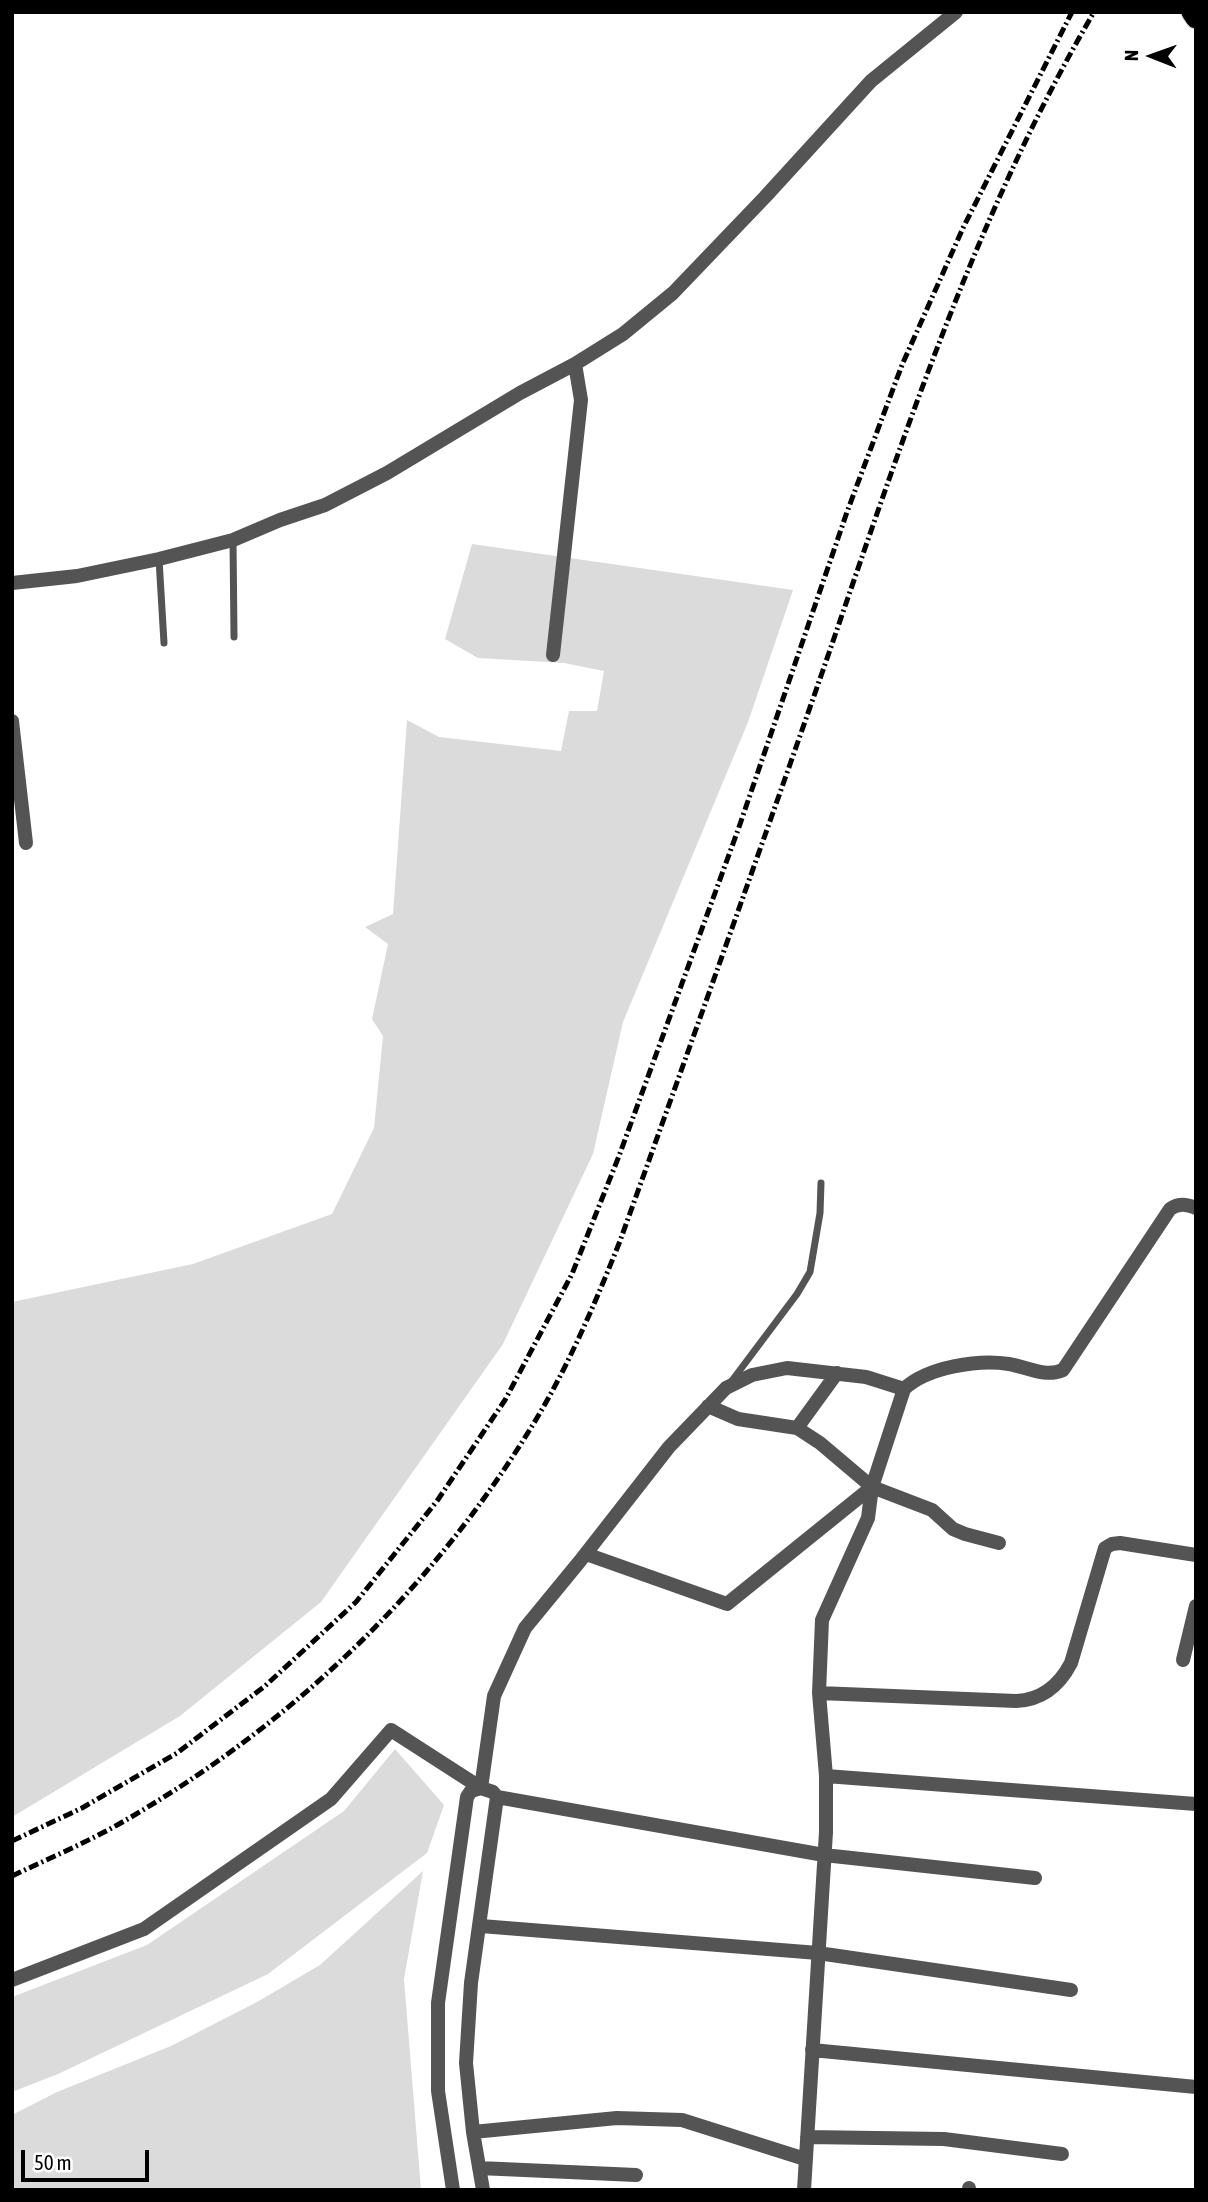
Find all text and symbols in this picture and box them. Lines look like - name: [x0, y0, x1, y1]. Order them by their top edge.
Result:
- north arrow: [1117, 21, 1187, 91]
- text: N: [1120, 50, 1142, 61]
- scale bar: [24, 2136, 152, 2180]
- text: 50 m: [34, 2150, 72, 2174]

